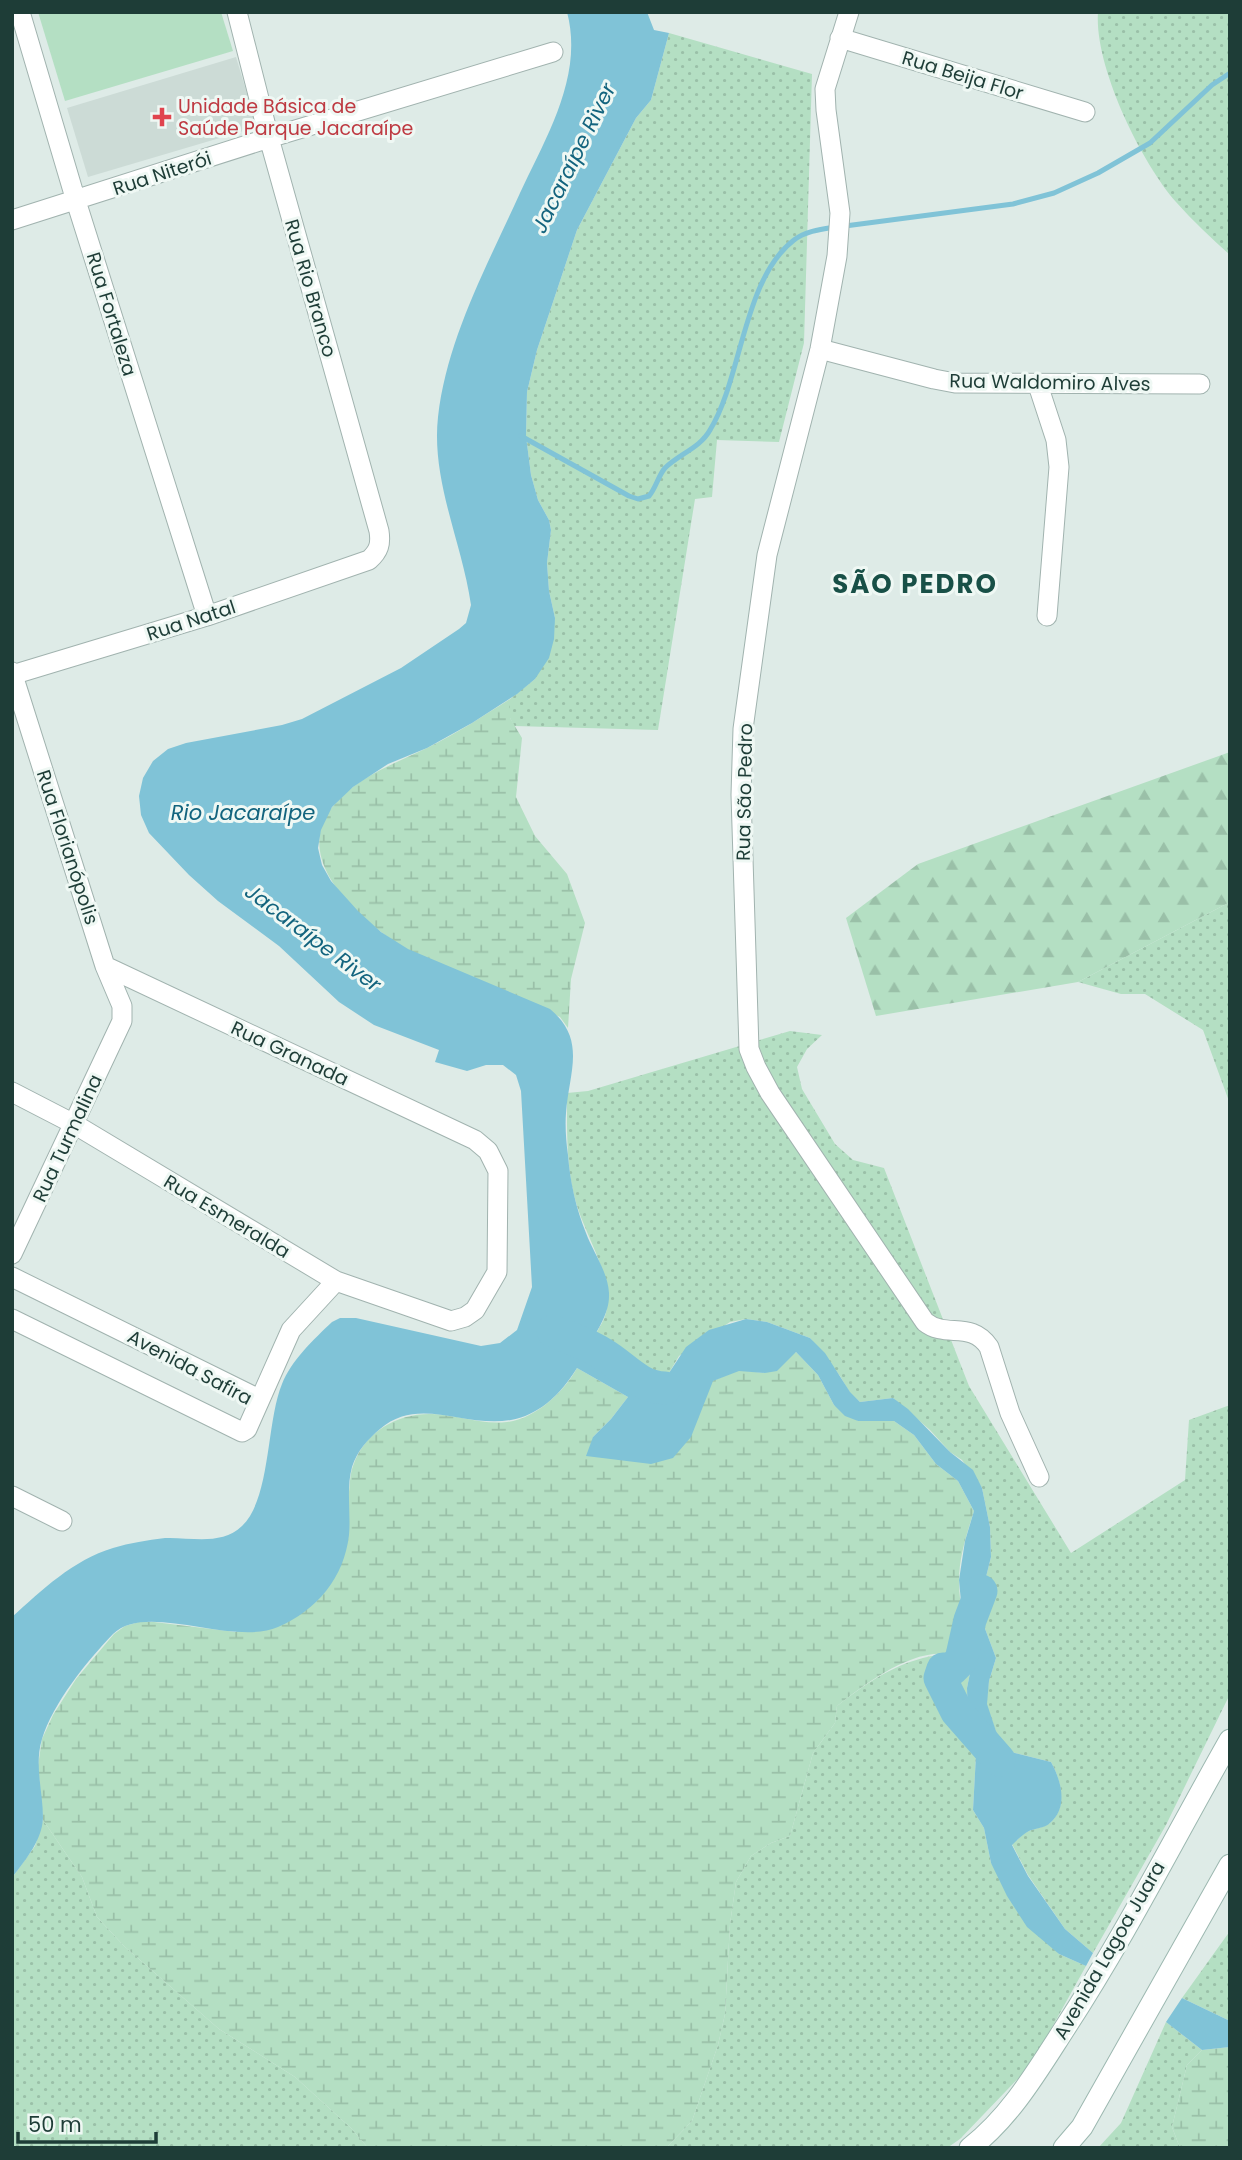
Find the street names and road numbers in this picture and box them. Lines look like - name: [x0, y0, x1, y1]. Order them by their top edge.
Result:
- street label: Rua Beija Flor: [899, 44, 1027, 107]
- street label: Rua Niterói: [109, 145, 215, 202]
- street label: Rua Rio Branco: [278, 216, 343, 360]
- street label: Rua Fortaleza: [80, 249, 143, 379]
- street label: Rua Waldomiro Alves: [949, 367, 1151, 398]
- street label: Rua Natal: [143, 593, 239, 648]
- street label: Rua São Pedro: [730, 723, 759, 861]
- street label: Rua Florianópolis: [30, 766, 105, 928]
- street label: Rua Granada: [227, 1014, 353, 1093]
- street label: Rua Turmalina: [26, 1070, 109, 1206]
- street label: Rua Esmeralda: [159, 1168, 295, 1265]
- street label: Avenida Safira: [123, 1323, 257, 1412]
- street label: Avenida Lagoa Juara: [1047, 1856, 1172, 2044]

